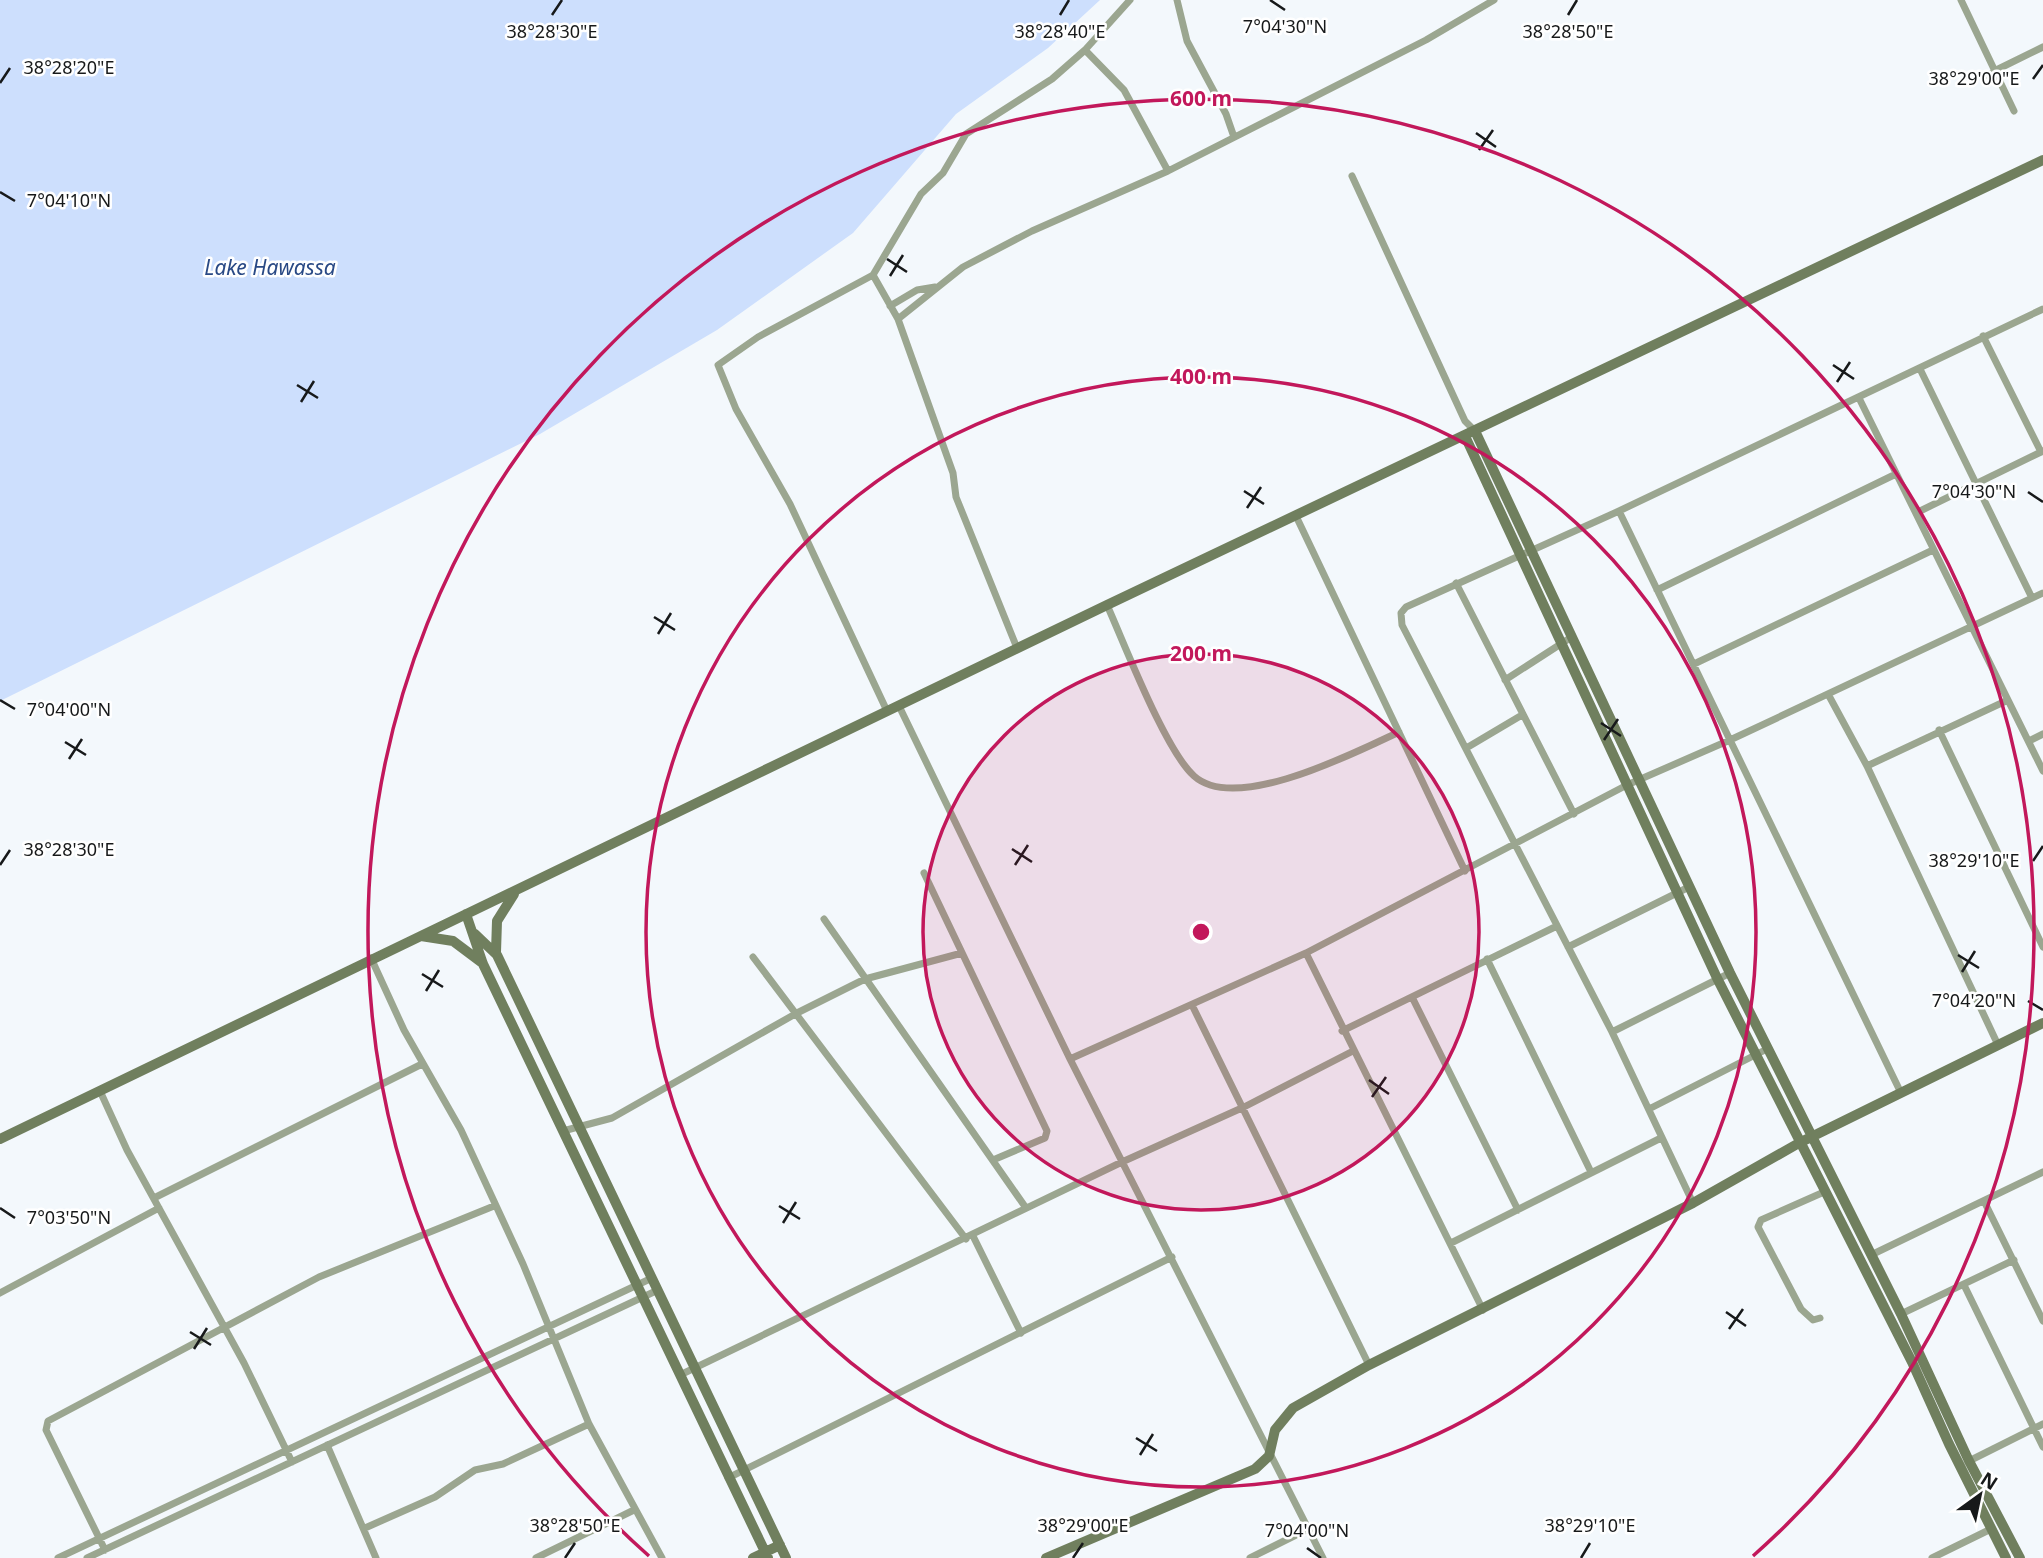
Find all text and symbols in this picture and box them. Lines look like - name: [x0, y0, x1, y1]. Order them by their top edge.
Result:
- text: 7°04'30"N: [1243, 14, 1327, 38]
- text: 38°28'30"E: [507, 19, 597, 43]
- text: 38°28'40"E: [1015, 19, 1105, 43]
- text: 38°28'50"E: [1523, 19, 1613, 43]
- text: 38°28'20"E: [24, 55, 114, 79]
- text: 38°29'00"E: [1929, 66, 2019, 90]
- text: 600 m: [1170, 84, 1232, 112]
- text: 7°04'10"N: [27, 188, 111, 212]
- water label: Lake Hawassa: [204, 253, 336, 281]
- text: 400 m: [1170, 362, 1232, 390]
- text: 7°04'30"N: [1932, 479, 2016, 503]
- text: 200 m: [1170, 639, 1232, 667]
- text: 7°04'00"N: [27, 697, 111, 721]
- text: 38°28'30"E: [24, 837, 114, 861]
- text: 38°29'10"E: [1929, 848, 2019, 872]
- centre of rings: [1189, 920, 1213, 944]
- text: 7°04'20"N: [1932, 988, 2016, 1012]
- text: 7°03'50"N: [27, 1205, 111, 1229]
- north arrow: [1945, 1460, 2015, 1530]
- text: N: [1976, 1466, 2003, 1496]
- text: 38°28'50"E: [530, 1513, 620, 1537]
- text: 38°29'00"E: [1038, 1513, 1128, 1537]
- text: 38°29'10"E: [1545, 1513, 1635, 1537]
- text: 7°04'00"N: [1265, 1518, 1349, 1542]

